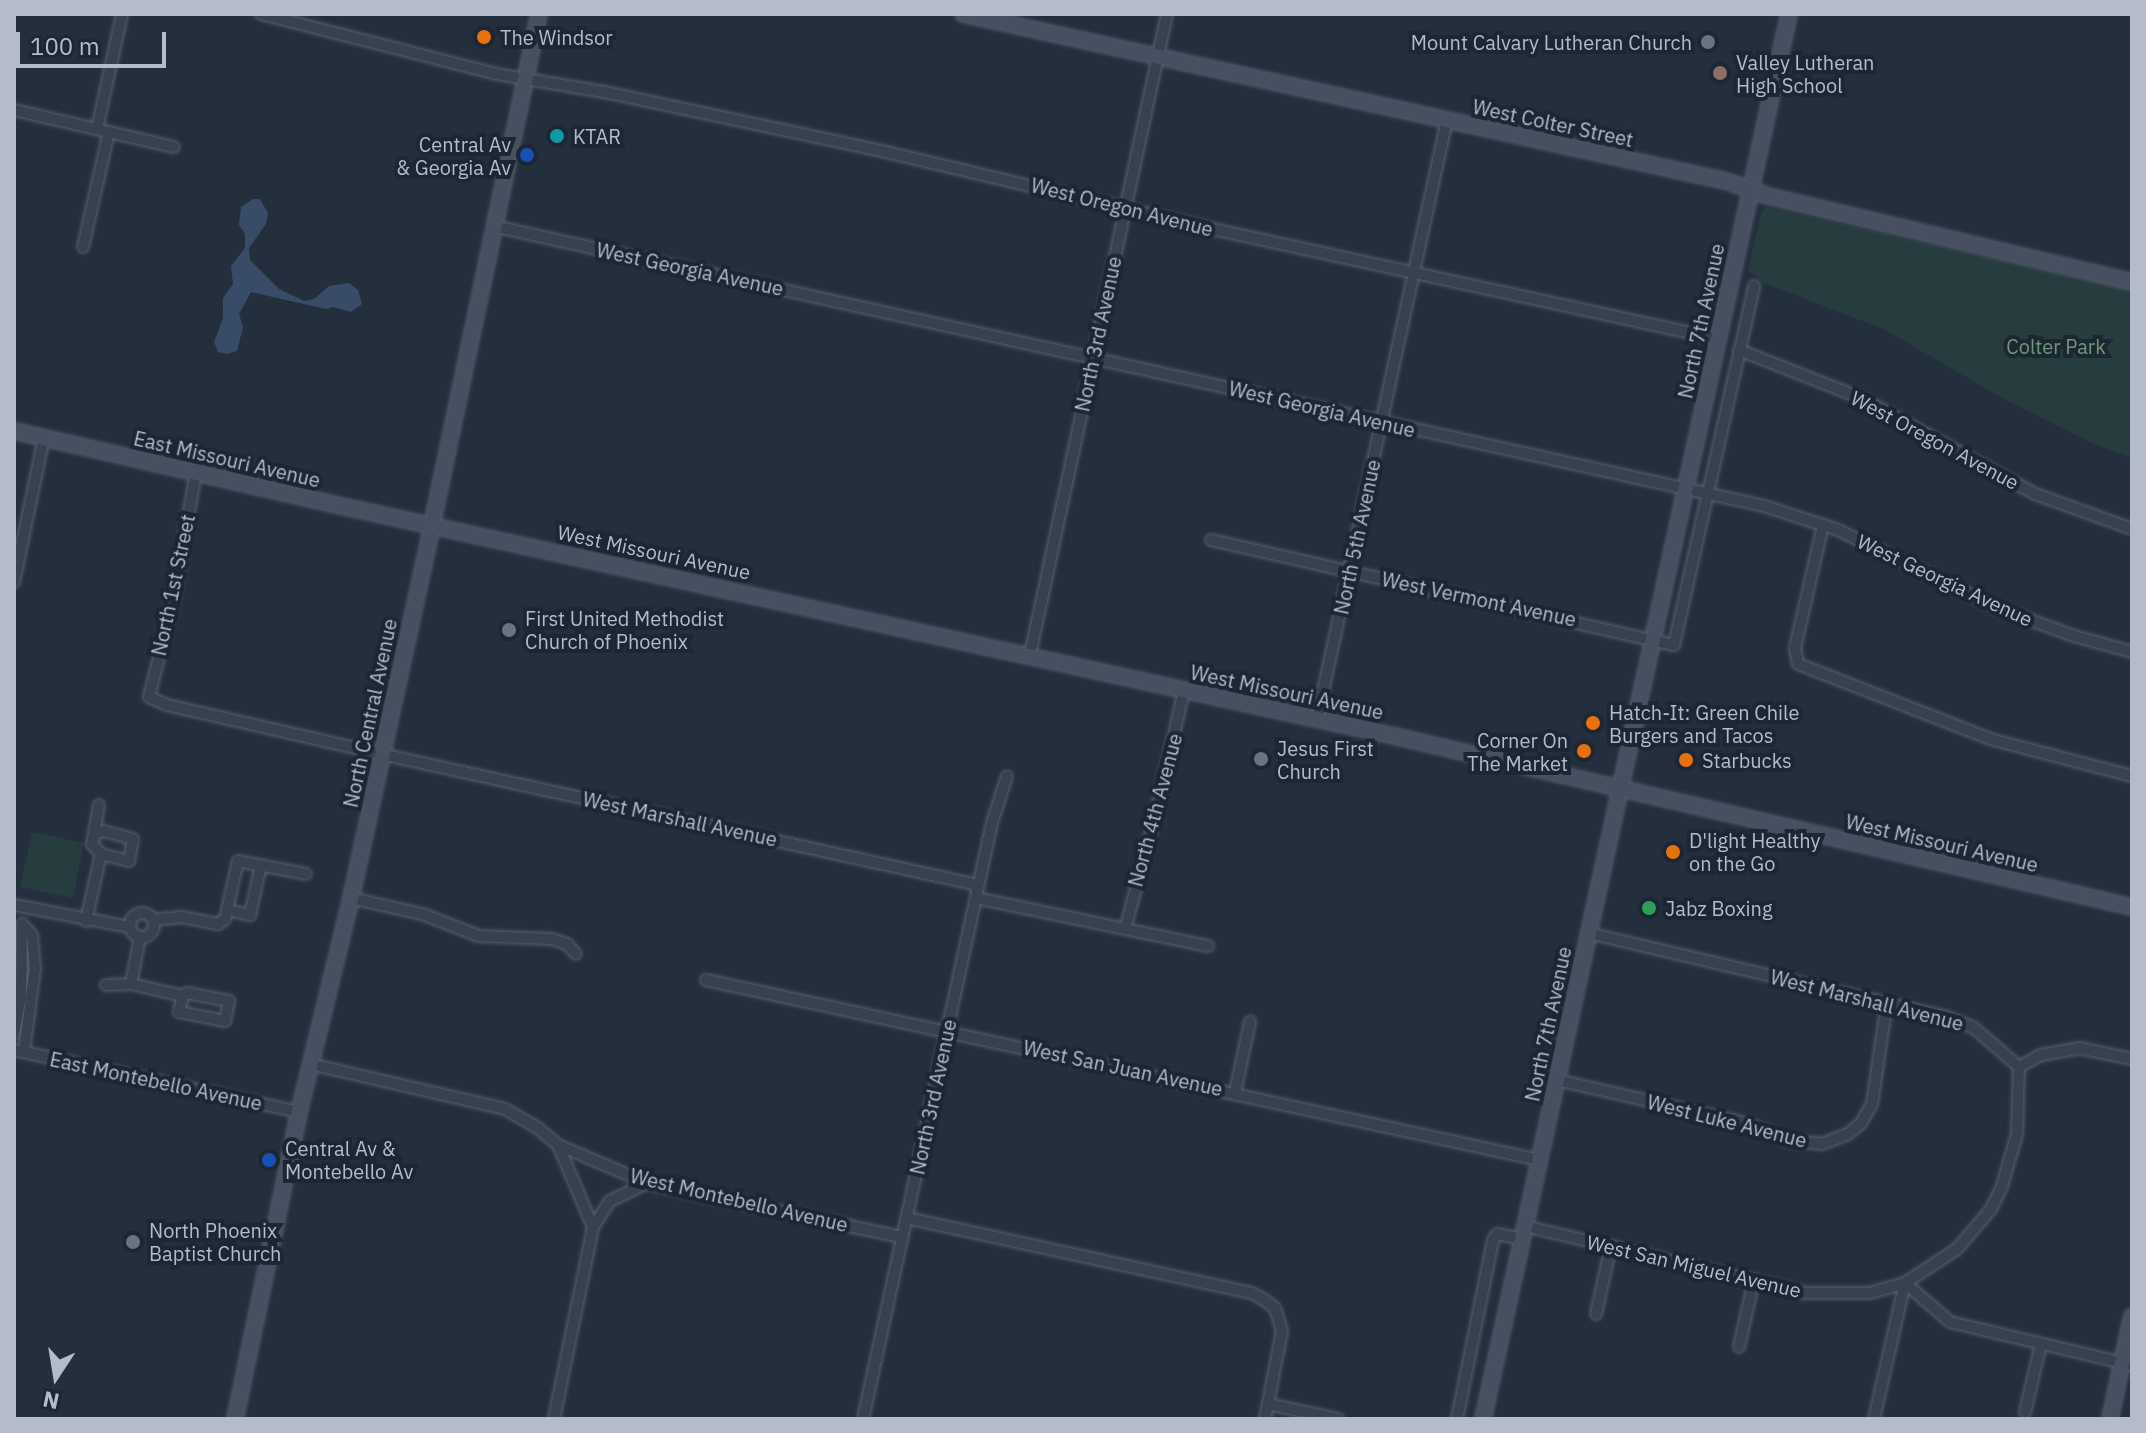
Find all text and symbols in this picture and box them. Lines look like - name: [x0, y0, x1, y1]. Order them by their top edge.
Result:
- scale bar: [20, 16, 170, 66]
- place label: The Windsor: [500, 25, 613, 49]
- marker: The Windsor: [475, 28, 493, 46]
- text: 100 m: [30, 30, 100, 62]
- place label: Mount Calvary Lutheran Church: [1411, 30, 1692, 54]
- marker: Mount Calvary Lutheran Church: [1699, 33, 1717, 51]
- place label: Valley Lutheran High School: [1736, 50, 1874, 97]
- marker: Valley Lutheran High School: [1711, 64, 1729, 82]
- street label: West Colter Street: [1470, 94, 1636, 152]
- place label: KTAR: [573, 124, 621, 148]
- marker: KTAR: [548, 127, 566, 145]
- place label: Central Av & Georgia Av: [396, 132, 511, 179]
- marker: Central Av & Georgia Av: [518, 146, 536, 164]
- street label: West Oregon Avenue: [1029, 173, 1215, 241]
- street label: West Georgia Avenue: [594, 237, 786, 301]
- street label: North 7th Avenue: [1673, 241, 1729, 401]
- street label: North 3rd Avenue: [1070, 254, 1126, 414]
- park label: Colter Park: [2006, 334, 2106, 358]
- street label: West Georgia Avenue: [1226, 376, 1418, 442]
- street label: West Oregon Avenue: [1847, 386, 2023, 494]
- street label: East Missouri Avenue: [131, 426, 323, 492]
- street label: North 5th Avenue: [1329, 457, 1385, 617]
- street label: North 1st Street: [146, 512, 200, 658]
- street label: West Missouri Avenue: [555, 520, 753, 584]
- street label: West Georgia Avenue: [1854, 529, 2036, 631]
- street label: West Vermont Avenue: [1380, 567, 1578, 631]
- place label: First United Methodist Church of Phoenix: [525, 606, 724, 653]
- street label: North Central Avenue: [338, 616, 402, 810]
- marker: First United Methodist Church of Phoenix: [500, 621, 518, 639]
- street label: West Missouri Avenue: [1188, 660, 1386, 724]
- place label: Hatch-It: Green Chile Burgers and Tacos: [1609, 700, 1800, 747]
- marker: Hatch-It: Green Chile Burgers and Tacos: [1584, 714, 1602, 732]
- place label: Corner On The Market: [1467, 728, 1568, 775]
- street label: North 4th Avenue: [1123, 731, 1187, 889]
- place label: Jesus First Church: [1277, 736, 1374, 783]
- marker: Corner On The Market: [1575, 742, 1593, 760]
- place label: Starbucks: [1702, 748, 1792, 772]
- marker: Jesus First Church: [1252, 750, 1270, 768]
- marker: Starbucks: [1677, 751, 1695, 769]
- street label: West Marshall Avenue: [581, 787, 779, 851]
- street label: West Missouri Avenue: [1843, 809, 2041, 877]
- place label: D'light Healthy on the Go: [1689, 828, 1820, 875]
- marker: D'light Healthy on the Go: [1664, 843, 1682, 861]
- place label: Jabz Boxing: [1665, 896, 1772, 920]
- marker: Jabz Boxing: [1640, 899, 1658, 917]
- street label: North 7th Avenue: [1520, 944, 1576, 1104]
- street label: West Marshall Avenue: [1768, 964, 1966, 1036]
- street label: North 3rd Avenue: [905, 1017, 961, 1177]
- street label: West San Juan Avenue: [1021, 1035, 1225, 1101]
- street label: East Montebello Avenue: [48, 1047, 264, 1115]
- street label: West Luke Avenue: [1645, 1090, 1809, 1152]
- place label: Central Av & Montebello Av: [285, 1136, 413, 1183]
- marker: Central Av & Montebello Av: [260, 1151, 278, 1169]
- street label: West Montebello Avenue: [628, 1163, 850, 1237]
- place label: North Phoenix Baptist Church: [149, 1218, 281, 1265]
- street label: West San Miguel Avenue: [1584, 1230, 1804, 1302]
- marker: North Phoenix Baptist Church: [124, 1233, 142, 1251]
- north arrow: [16, 1337, 96, 1417]
- text: N: [40, 1385, 62, 1417]

